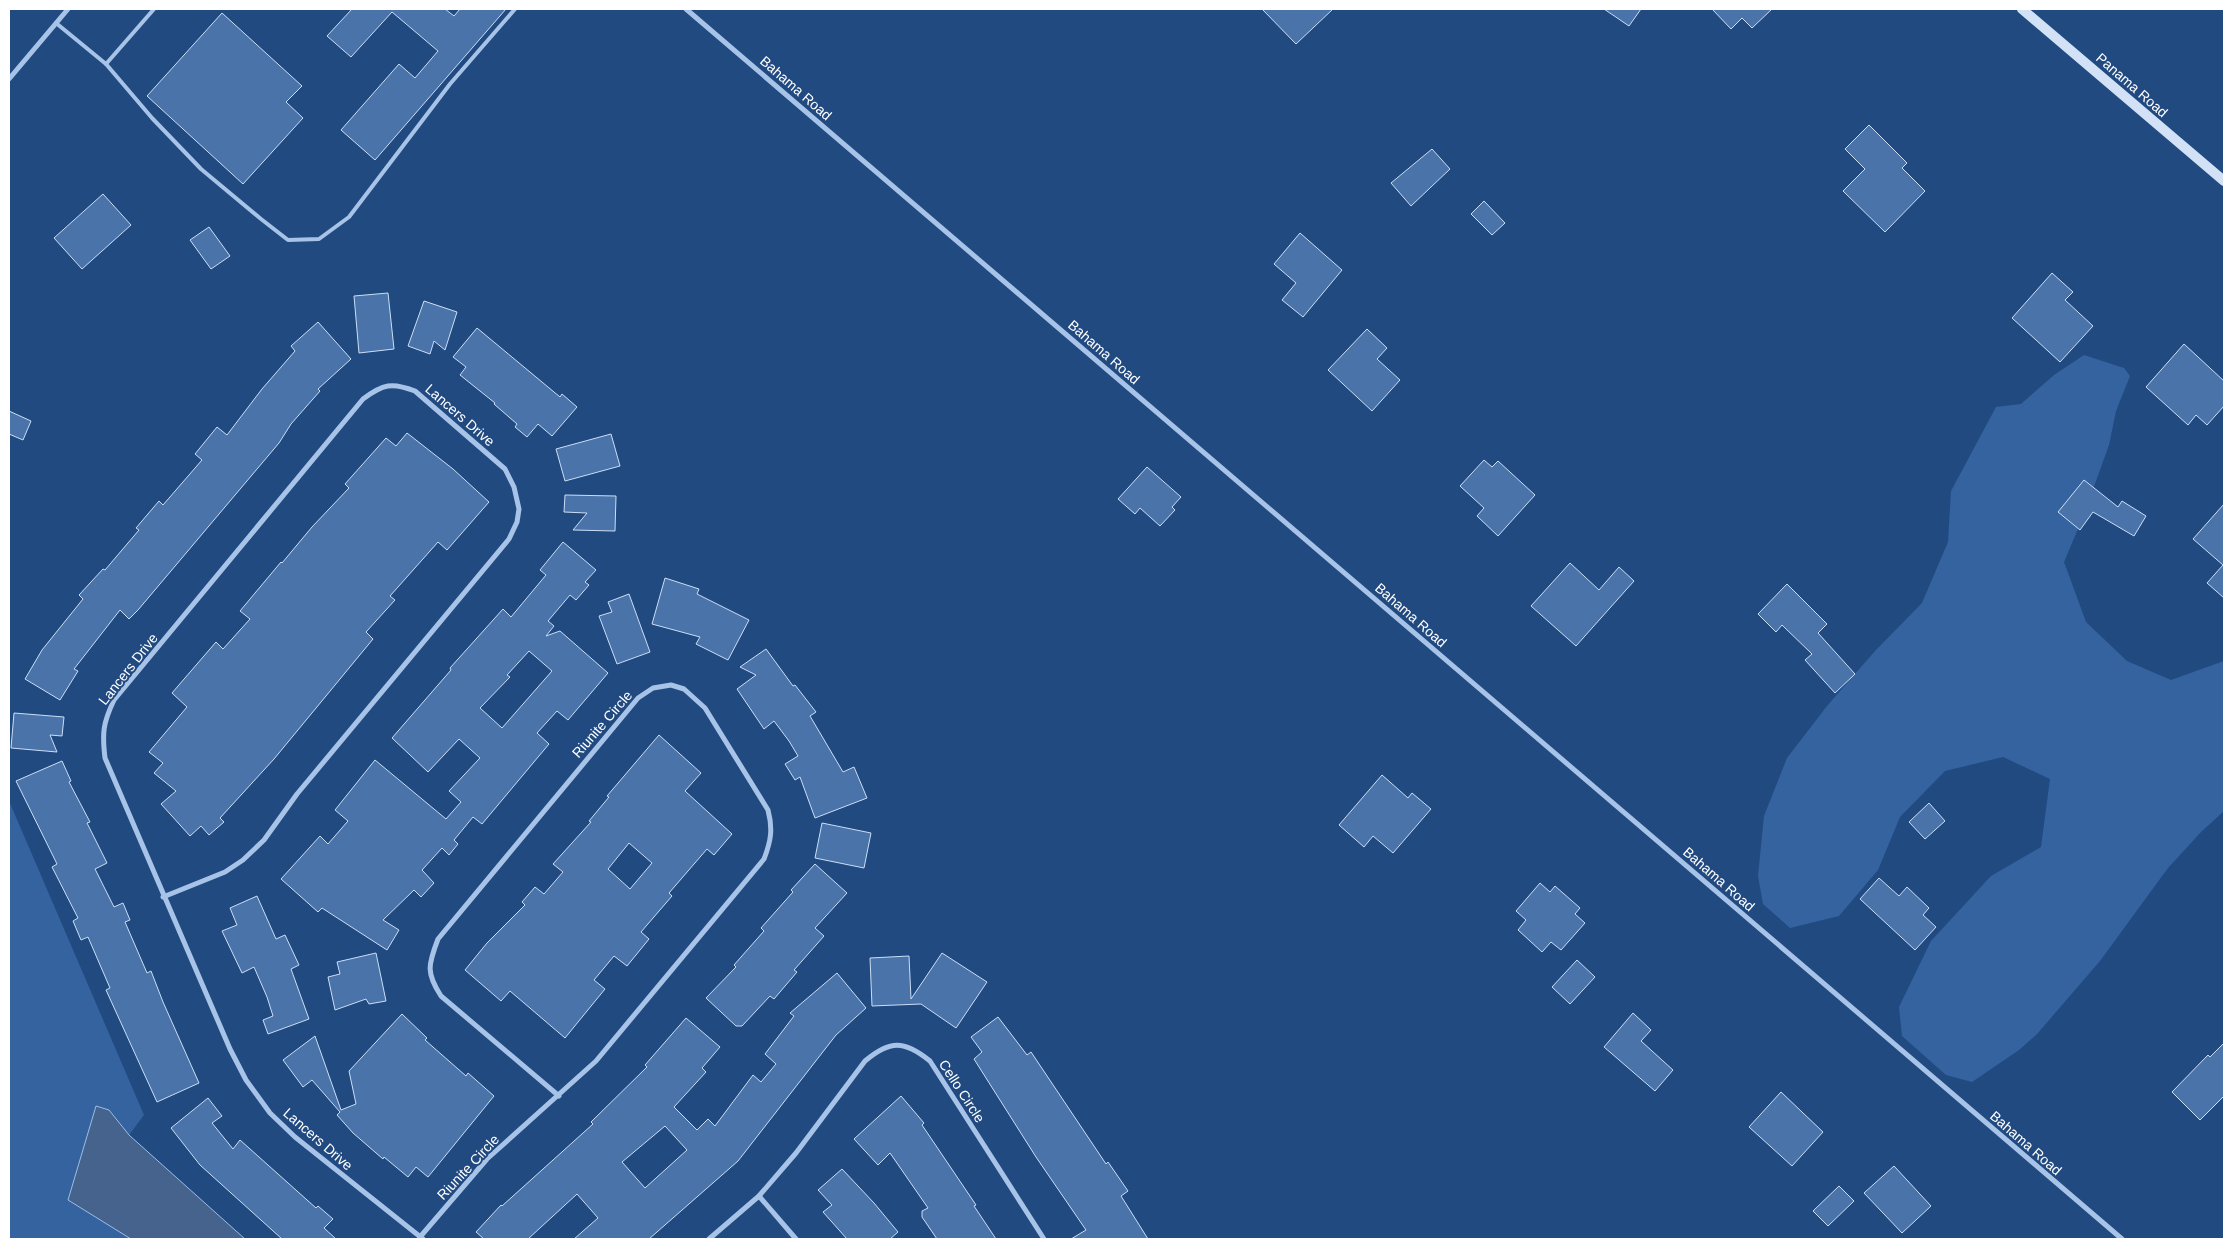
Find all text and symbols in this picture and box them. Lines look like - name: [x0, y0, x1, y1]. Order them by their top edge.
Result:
- street label: Panama Road: [2093, 50, 2171, 120]
- street label: Bahama Road: [757, 53, 835, 123]
- street label: Bahama Road: [1065, 317, 1143, 387]
- street label: Lancers Drive: [422, 381, 498, 450]
- street label: Bahama Road: [1372, 580, 1450, 650]
- street label: Lancers Drive: [95, 630, 161, 708]
- street label: Riunite Circle: [569, 687, 635, 761]
- street label: Bahama Road: [1680, 844, 1758, 914]
- street label: Cello Circle: [936, 1057, 988, 1126]
- street label: Lancers Drive: [280, 1105, 356, 1174]
- street label: Bahama Road: [1987, 1108, 2065, 1178]
- street label: Riunite Circle: [434, 1131, 502, 1203]

